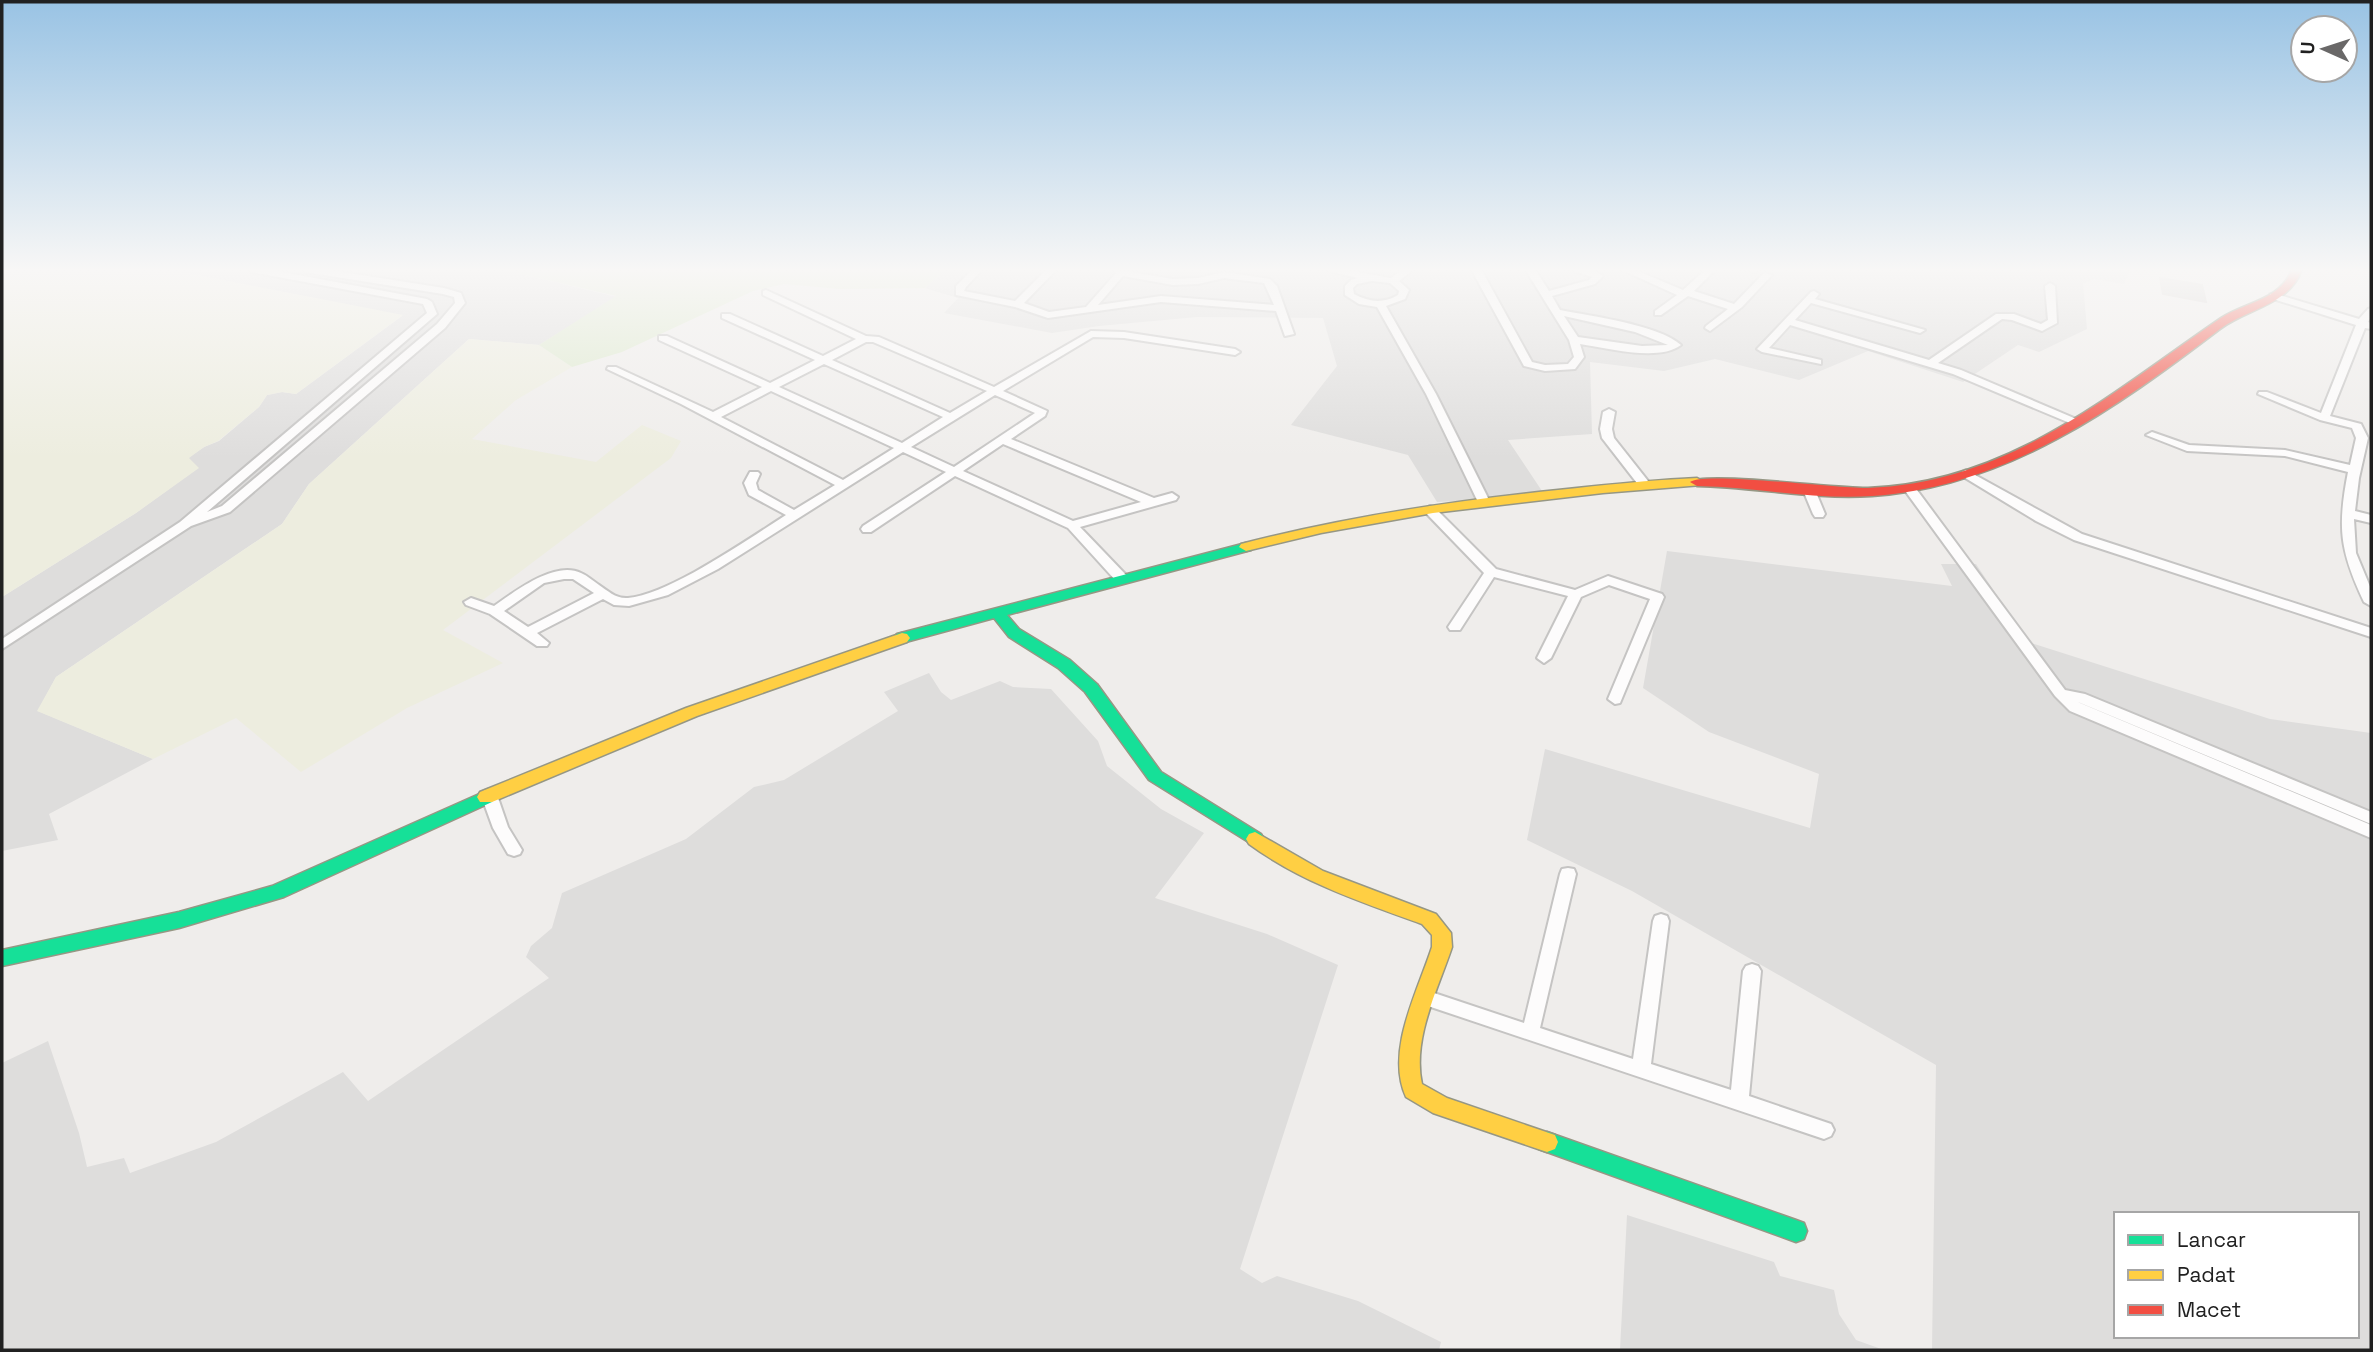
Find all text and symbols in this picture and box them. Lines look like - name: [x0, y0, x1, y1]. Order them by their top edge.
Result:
- north arrow: [2289, 14, 2359, 84]
- text: U: [2295, 41, 2320, 55]
- legend: [2114, 1212, 2359, 1338]
- text: Lancar: [2177, 1226, 2246, 1253]
- text: Padat: [2177, 1261, 2236, 1288]
- text: Macet: [2177, 1296, 2241, 1323]

